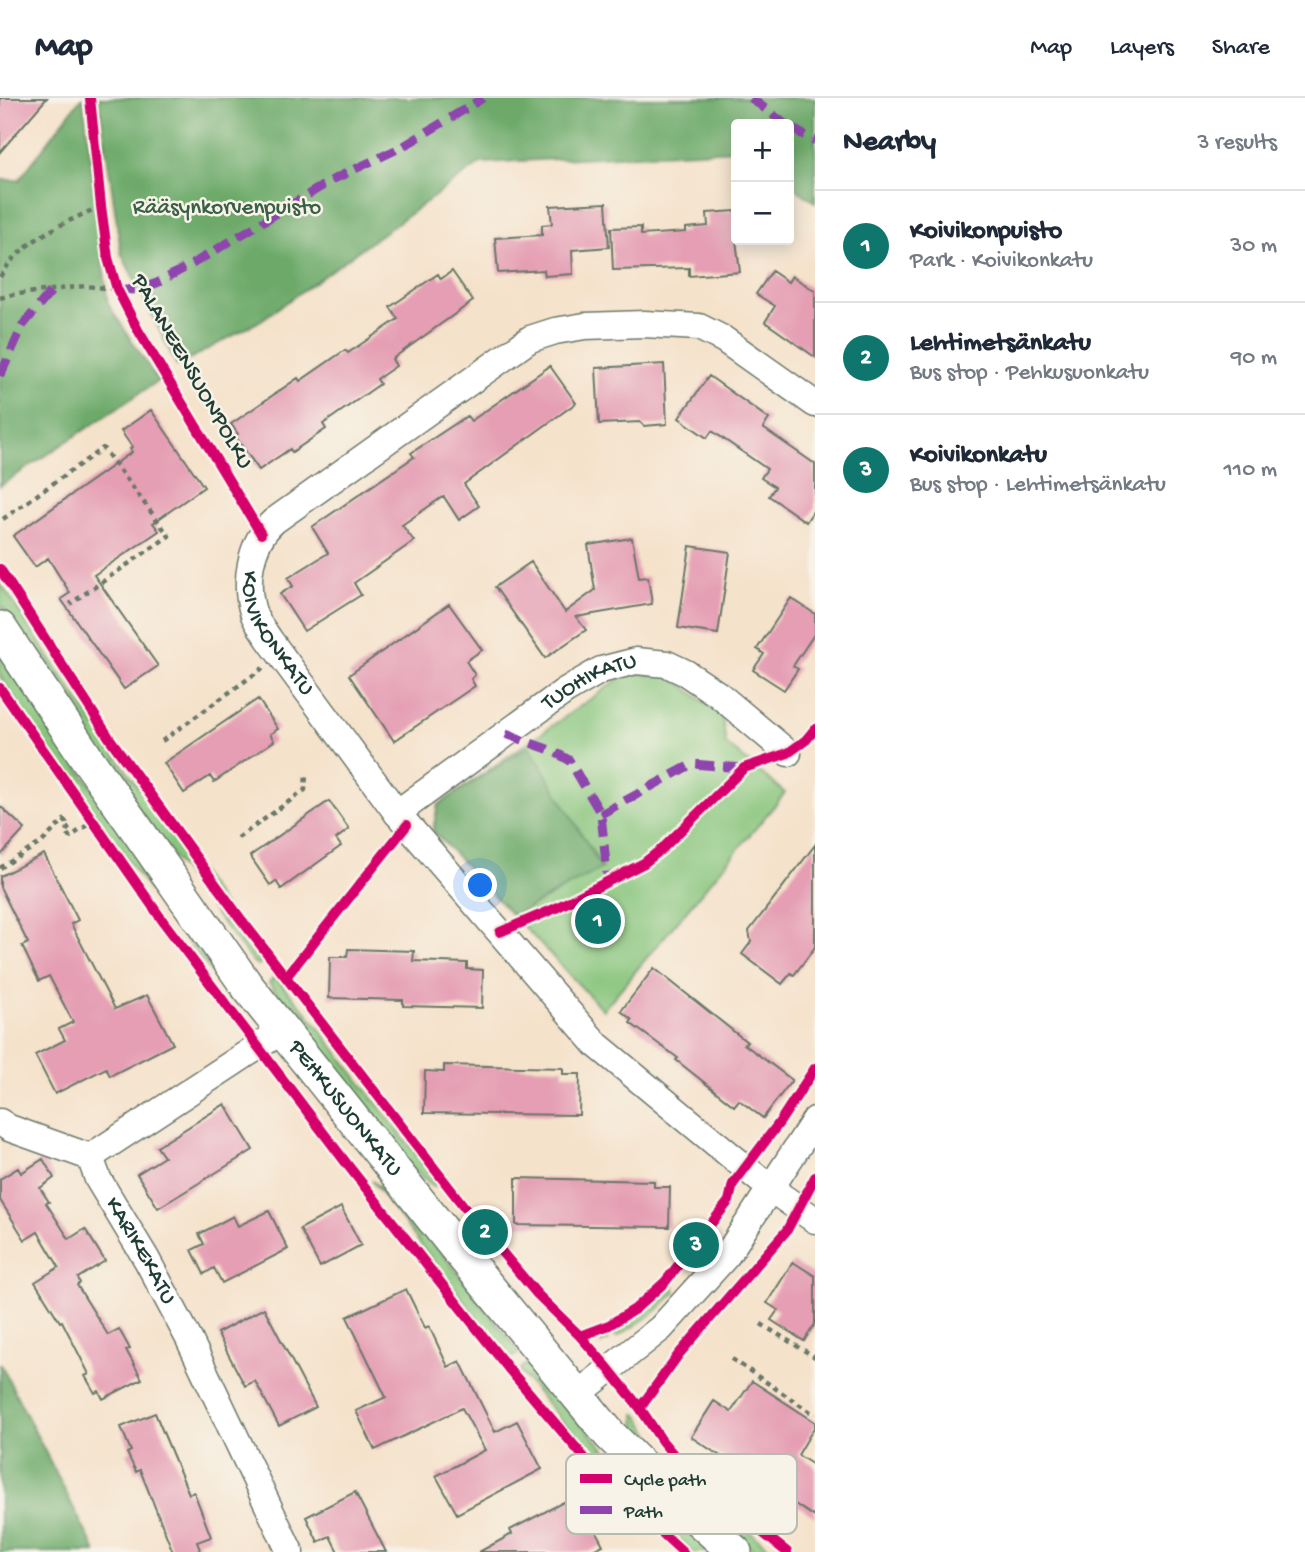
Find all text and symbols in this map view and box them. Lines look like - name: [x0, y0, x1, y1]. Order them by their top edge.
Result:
- text: Map: [35, 29, 92, 67]
- text: Map: [1030, 34, 1072, 63]
- text: Layers: [1110, 34, 1174, 63]
- text: Share: [1212, 34, 1270, 63]
- map controls: [731, 119, 794, 245]
- button: +: [731, 119, 794, 182]
- text: Nearby: [843, 126, 936, 161]
- text: 3 results: [1197, 130, 1277, 157]
- button: −: [731, 182, 794, 245]
- park label: Rääsynkorvenpuisto: [133, 195, 321, 222]
- text: Koivikonpuisto: [910, 217, 1062, 248]
- text: 1: [861, 233, 871, 260]
- text: 30 m: [1230, 233, 1277, 260]
- text: Park · Koivikonkatu: [910, 248, 1093, 275]
- street label: PALANEENSUONPOLKU: [124, 269, 258, 474]
- text: Lehtimetsänkatu: [910, 329, 1091, 360]
- text: 2: [860, 345, 872, 372]
- text: 90 m: [1231, 345, 1277, 372]
- text: Bus stop · Pehkusuonkatu: [910, 360, 1149, 387]
- text: Koivikonkatu: [910, 441, 1047, 472]
- text: 3: [860, 457, 872, 484]
- text: 110 m: [1224, 457, 1277, 484]
- text: Bus stop · Lehtimetsänkatu: [910, 472, 1166, 499]
- street label: KOIVIKONKATU: [235, 570, 320, 701]
- street label: TUOHIKATU: [535, 648, 639, 718]
- your location: [463, 868, 497, 902]
- pin: 1: [575, 895, 621, 947]
- street label: PEHKUSUONKATU: [282, 1034, 408, 1183]
- street label: KARIKEKATU: [99, 1192, 182, 1309]
- pin: 2: [462, 1206, 508, 1258]
- pin: 3: [673, 1219, 719, 1271]
- legend: [566, 1454, 797, 1534]
- text: Cycle path: [624, 1470, 706, 1493]
- text: Path: [623, 1502, 663, 1525]

